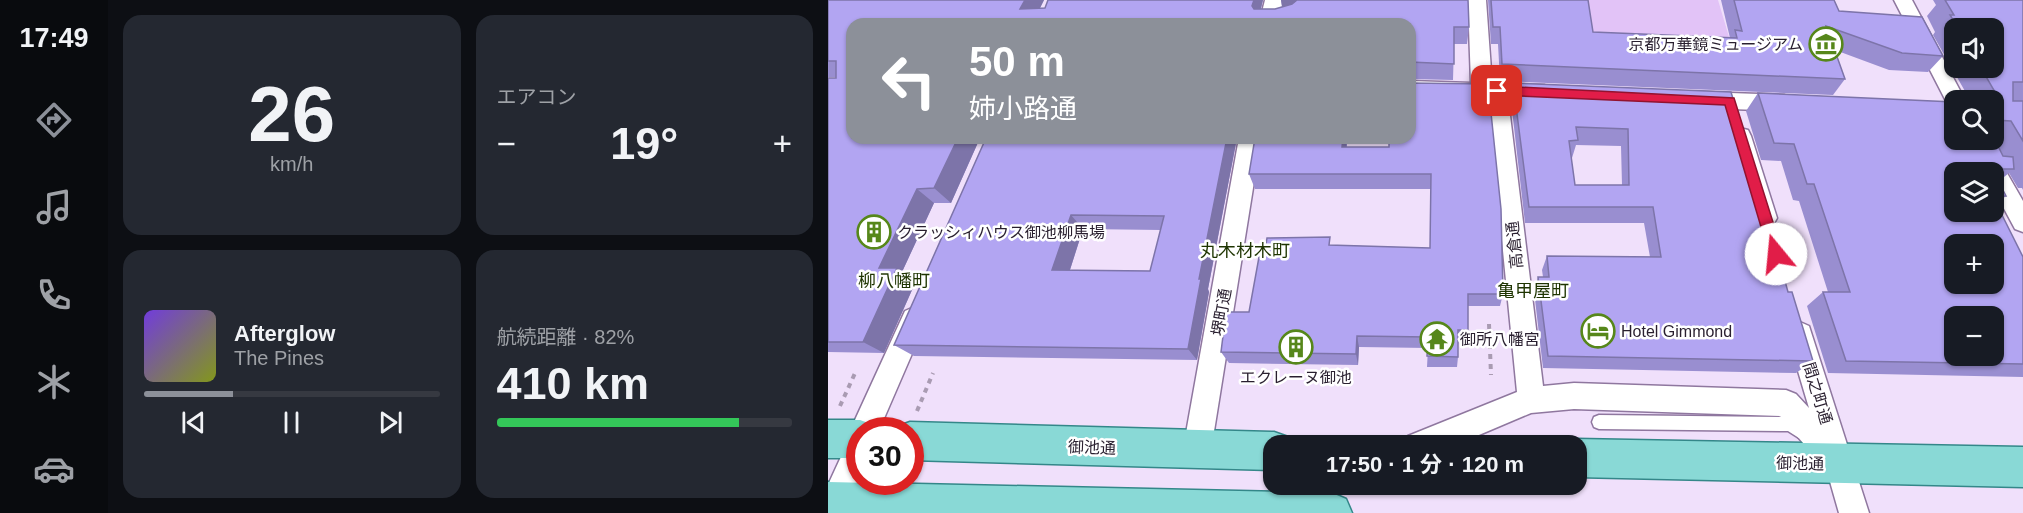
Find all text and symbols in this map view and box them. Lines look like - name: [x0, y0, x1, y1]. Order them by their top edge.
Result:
- map controls: [1944, 18, 2004, 366]
- button: sound: [1944, 18, 2004, 78]
- text: 17:49: [19, 23, 89, 53]
- museum icon: 京都万華鏡ミュージアム: [1808, 26, 1844, 62]
- place label: 京都万華鏡ミュージアム: [1628, 36, 1803, 53]
- text: 50 m: [969, 38, 1065, 85]
- icon: left: [870, 42, 948, 120]
- pin: [1471, 65, 1522, 116]
- text: 26: [248, 70, 335, 158]
- icon: arrive: [1480, 74, 1513, 107]
- text: エアコン: [497, 86, 577, 108]
- button: search: [1944, 90, 2004, 150]
- text: 姉小路通: [969, 94, 1077, 124]
- icon: directions: [33, 99, 75, 141]
- text: 19°: [610, 118, 678, 169]
- text: −: [497, 125, 516, 162]
- text: +: [773, 125, 792, 162]
- text: km/h: [270, 153, 313, 175]
- button: layers: [1944, 162, 2004, 222]
- icon: music: [33, 186, 75, 228]
- building icon: クラッシィハウス御池柳馬場: [856, 214, 892, 250]
- street label: 高倉通: [1504, 220, 1525, 270]
- position arrow: [1744, 222, 1808, 286]
- place label: クラッシィハウス御池柳馬場: [897, 224, 1105, 241]
- button: +: [1944, 234, 2004, 294]
- district label: 丸木材木町: [1200, 241, 1290, 261]
- district label: 柳八幡町: [858, 271, 930, 291]
- icon: phone: [33, 274, 75, 316]
- district label: 亀甲屋町: [1497, 281, 1569, 301]
- street label: 堺町通: [1209, 287, 1234, 337]
- button: −: [1944, 306, 2004, 366]
- hotel icon: Hotel Gimmond: [1580, 313, 1616, 349]
- text: Afterglow: [234, 321, 335, 346]
- temple icon: 御所八幡宮: [1419, 321, 1455, 357]
- place label: Hotel Gimmond: [1621, 323, 1732, 340]
- text: 航続距離 · 82%: [497, 326, 634, 348]
- building icon: エクレーヌ御池: [1278, 329, 1314, 365]
- place label: 御所八幡宮: [1460, 331, 1540, 348]
- text: The Pines: [234, 347, 324, 369]
- text: 410 km: [497, 358, 649, 409]
- street label: 間之町通: [1800, 360, 1835, 426]
- icon: climate: [33, 361, 75, 403]
- place label: エクレーヌ御池: [1240, 369, 1352, 386]
- icon: previous: [177, 406, 210, 439]
- icon: pause: [275, 406, 308, 439]
- icon: next: [374, 406, 407, 439]
- speed limit sign: 30: [846, 417, 924, 495]
- street label: 御池通: [1068, 438, 1116, 457]
- icon: car: [33, 448, 75, 490]
- text: 17:50 · 1 分 · 120 m: [1326, 452, 1524, 477]
- street label: 御池通: [1776, 455, 1824, 472]

